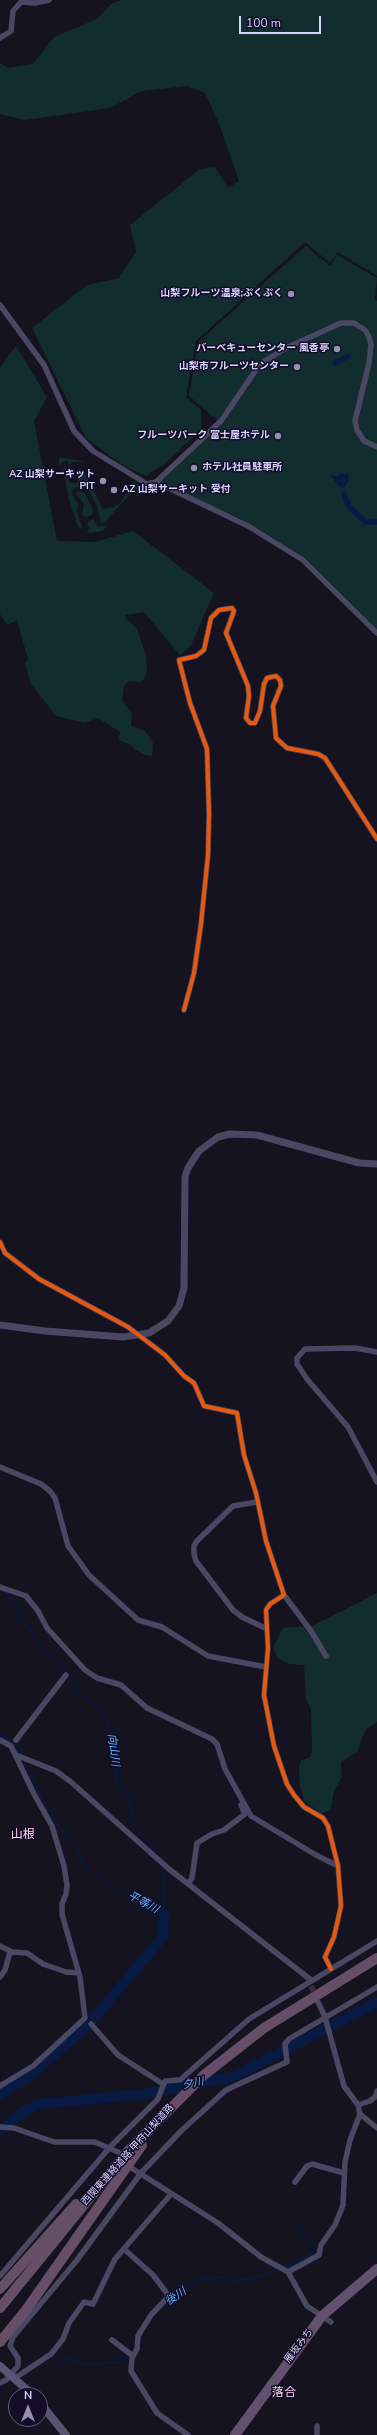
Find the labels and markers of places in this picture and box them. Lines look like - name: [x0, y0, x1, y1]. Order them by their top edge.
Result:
- place label: 山梨フルーツ温泉;ぷくぷく: [161, 288, 283, 300]
- marker: 山梨フルーツ温泉;ぷくぷく: [286, 289, 296, 299]
- place label: バーベキューセンター 風香亭: [196, 343, 329, 355]
- marker: バーベキューセンター 風香亭: [332, 344, 342, 354]
- place label: 山梨市フルーツセンター: [179, 361, 289, 373]
- marker: 山梨市フルーツセンター: [292, 362, 302, 372]
- place label: フルーツパーク 富士屋ホテル: [137, 430, 270, 442]
- marker: フルーツパーク 富士屋ホテル: [273, 431, 283, 441]
- place label: ホテル社員駐車所: [202, 462, 282, 474]
- marker: ホテル社員駐車所: [189, 463, 199, 473]
- place label: AZ 山梨サーキット PIT: [9, 469, 95, 492]
- marker: AZ 山梨サーキット PIT: [98, 476, 108, 486]
- place label: AZ 山梨サーキット 受付: [122, 484, 231, 496]
- marker: AZ 山梨サーキット 受付: [109, 485, 119, 495]

